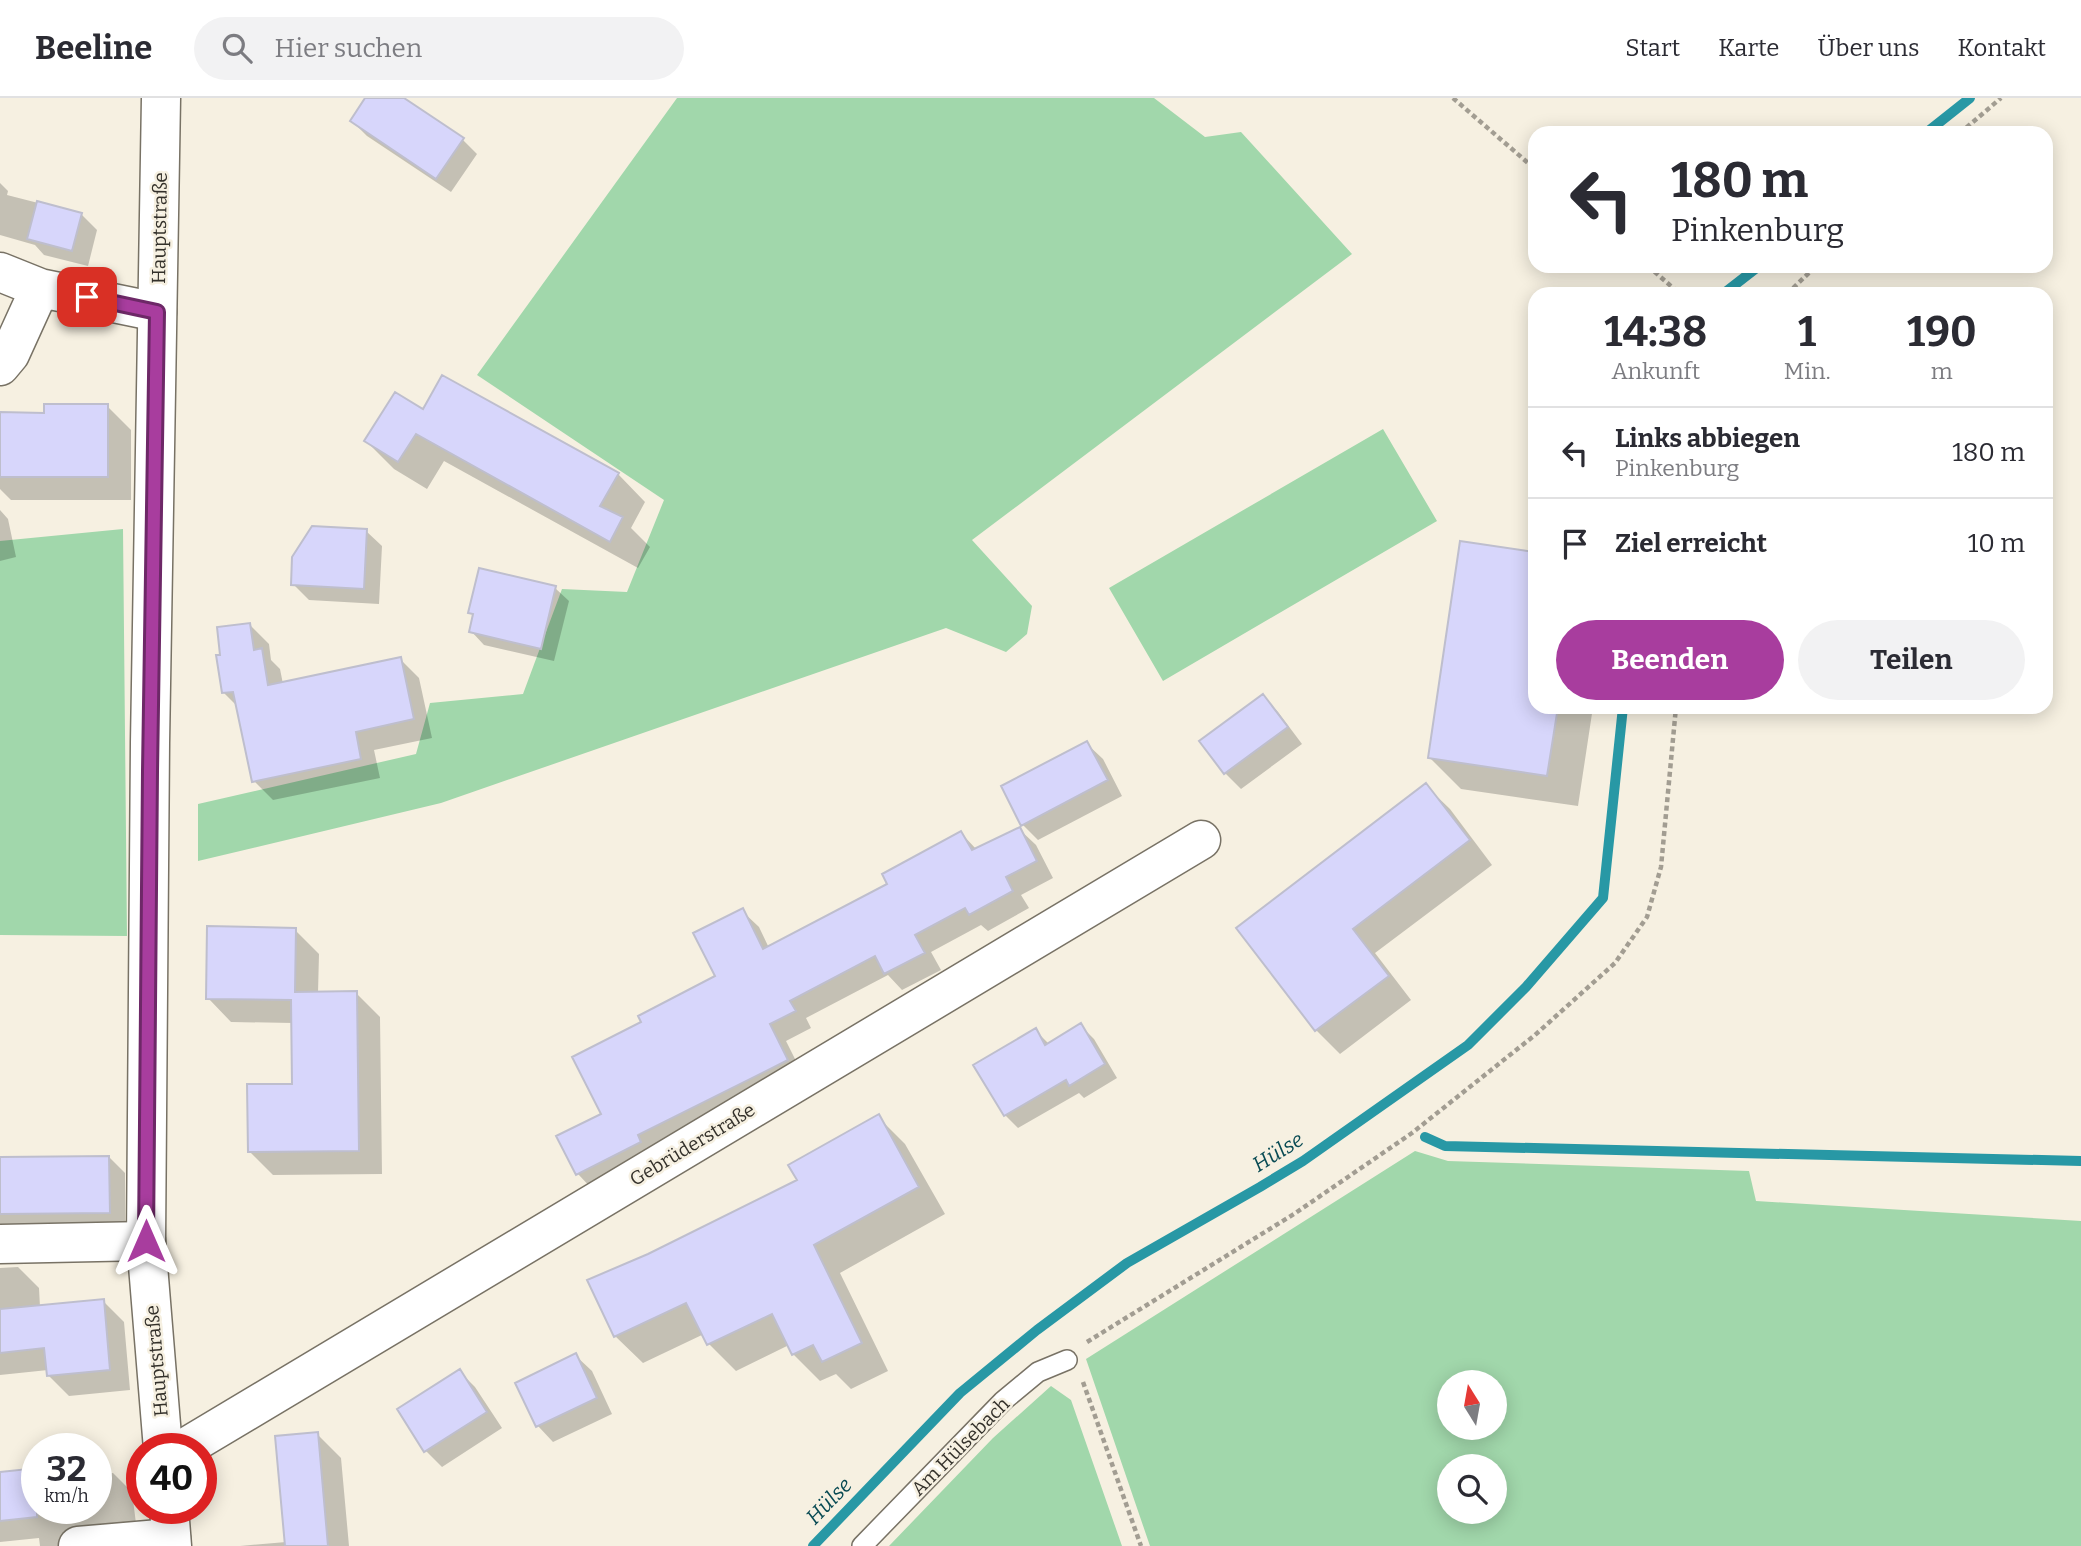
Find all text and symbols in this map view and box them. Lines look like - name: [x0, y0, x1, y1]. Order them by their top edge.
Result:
- search box: [194, 17, 684, 80]
- text: Beeline: [35, 28, 152, 68]
- icon: search: [218, 29, 256, 67]
- text: Hier suchen: [274, 33, 422, 64]
- text: Start: [1625, 34, 1680, 62]
- text: Karte: [1718, 34, 1780, 62]
- text: Über uns: [1818, 34, 1920, 62]
- text: Kontakt: [1958, 34, 2046, 62]
- text: 180 m: [1671, 151, 1808, 210]
- icon: left: [1556, 154, 1647, 245]
- street label: Hauptstraße: [147, 172, 172, 284]
- text: Pinkenburg: [1671, 211, 1844, 249]
- pin: [57, 267, 117, 327]
- icon: arrive: [68, 278, 106, 316]
- text: 14:38: [1604, 307, 1707, 357]
- text: 1: [1798, 307, 1816, 357]
- text: 190: [1907, 307, 1977, 357]
- text: Ankunft: [1612, 357, 1700, 385]
- text: Min.: [1784, 357, 1831, 385]
- text: m: [1931, 357, 1953, 385]
- text: Links abbiegen: [1615, 423, 1800, 454]
- icon: left: [1556, 434, 1594, 472]
- text: 180 m: [1952, 437, 2025, 468]
- text: Pinkenburg: [1615, 454, 1739, 482]
- icon: arrive: [1556, 525, 1594, 563]
- text: Ziel erreicht: [1615, 528, 1767, 559]
- text: 10 m: [1968, 528, 2025, 559]
- button: Beenden: [1556, 620, 1784, 700]
- button: Teilen: [1798, 620, 2025, 700]
- street label: Gebrüderstraße: [625, 1098, 759, 1191]
- water label: Hülse: [1248, 1126, 1309, 1178]
- position arrow: [109, 1204, 183, 1278]
- street label: Hauptstraße: [140, 1304, 173, 1418]
- north arrow: [1437, 1370, 1507, 1440]
- map controls: [1437, 1370, 1507, 1524]
- street label: Am Hülsebach: [906, 1392, 1014, 1500]
- speed limit sign: 40: [126, 1433, 217, 1524]
- text: 32: [47, 1448, 86, 1490]
- button: search: [1437, 1454, 1507, 1524]
- water label: Hülse: [801, 1472, 858, 1530]
- text: km/h: [44, 1485, 89, 1507]

